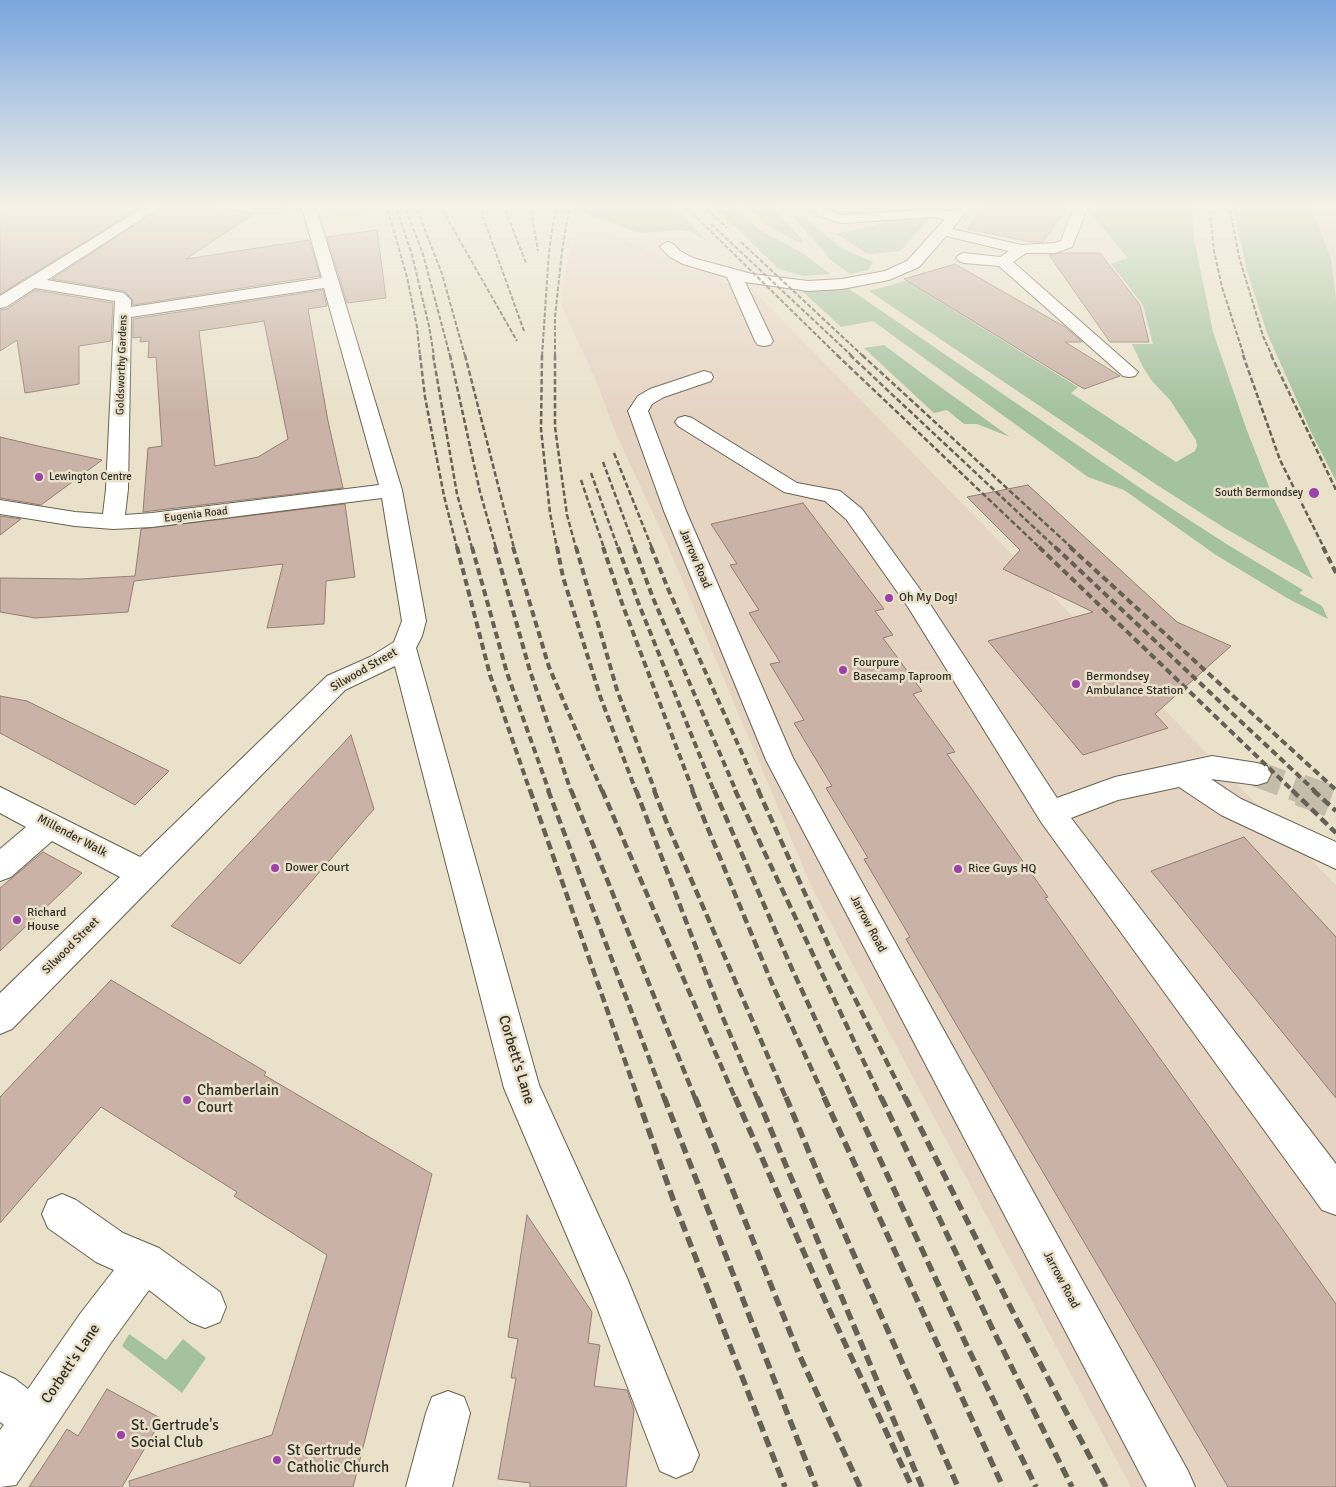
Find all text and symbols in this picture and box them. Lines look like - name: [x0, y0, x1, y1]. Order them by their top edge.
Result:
- street label: Goldsworthy Gardens: [114, 315, 130, 415]
- place label: Lewington Centre: [49, 470, 132, 484]
- marker: Lewington Centre: [33, 471, 45, 483]
- place label: South Bermondsey: [1215, 486, 1303, 500]
- marker: South Bermondsey: [1307, 486, 1321, 500]
- street label: Eugenia Road: [163, 505, 229, 525]
- street label: Jarrow Road: [676, 527, 714, 591]
- place label: Oh My Dog!: [899, 591, 958, 605]
- marker: Oh My Dog!: [883, 592, 895, 604]
- street label: Silwood Street: [328, 645, 400, 695]
- place label: Fourpure Basecamp Taproom: [853, 656, 952, 684]
- marker: Fourpure Basecamp Taproom: [837, 664, 849, 676]
- place label: Bermondsey Ambulance Station: [1086, 670, 1183, 698]
- marker: Bermondsey Ambulance Station: [1070, 678, 1082, 690]
- street label: Millender Walk: [35, 812, 109, 860]
- place label: Dower Court: [285, 861, 349, 875]
- marker: Dower Court: [269, 862, 281, 874]
- place label: Rice Guys HQ: [968, 862, 1036, 876]
- marker: Rice Guys HQ: [952, 863, 964, 875]
- street label: Jarrow Road: [847, 893, 889, 955]
- place label: Richard House: [27, 906, 66, 934]
- marker: Richard House: [11, 914, 23, 926]
- street label: Silwood Street: [40, 915, 102, 977]
- street label: Corbett's Lane: [494, 1013, 538, 1107]
- place label: Chamberlain Court: [197, 1082, 279, 1117]
- marker: Chamberlain Court: [181, 1094, 193, 1106]
- street label: Jarrow Road: [1040, 1249, 1082, 1311]
- street label: Corbett's Lane: [38, 1321, 104, 1407]
- place label: St. Gertrude's Social Club: [131, 1417, 219, 1452]
- marker: St. Gertrude's Social Club: [115, 1429, 127, 1441]
- place label: St Gertrude Catholic Church: [287, 1442, 389, 1477]
- marker: St Gertrude Catholic Church: [271, 1454, 283, 1466]

